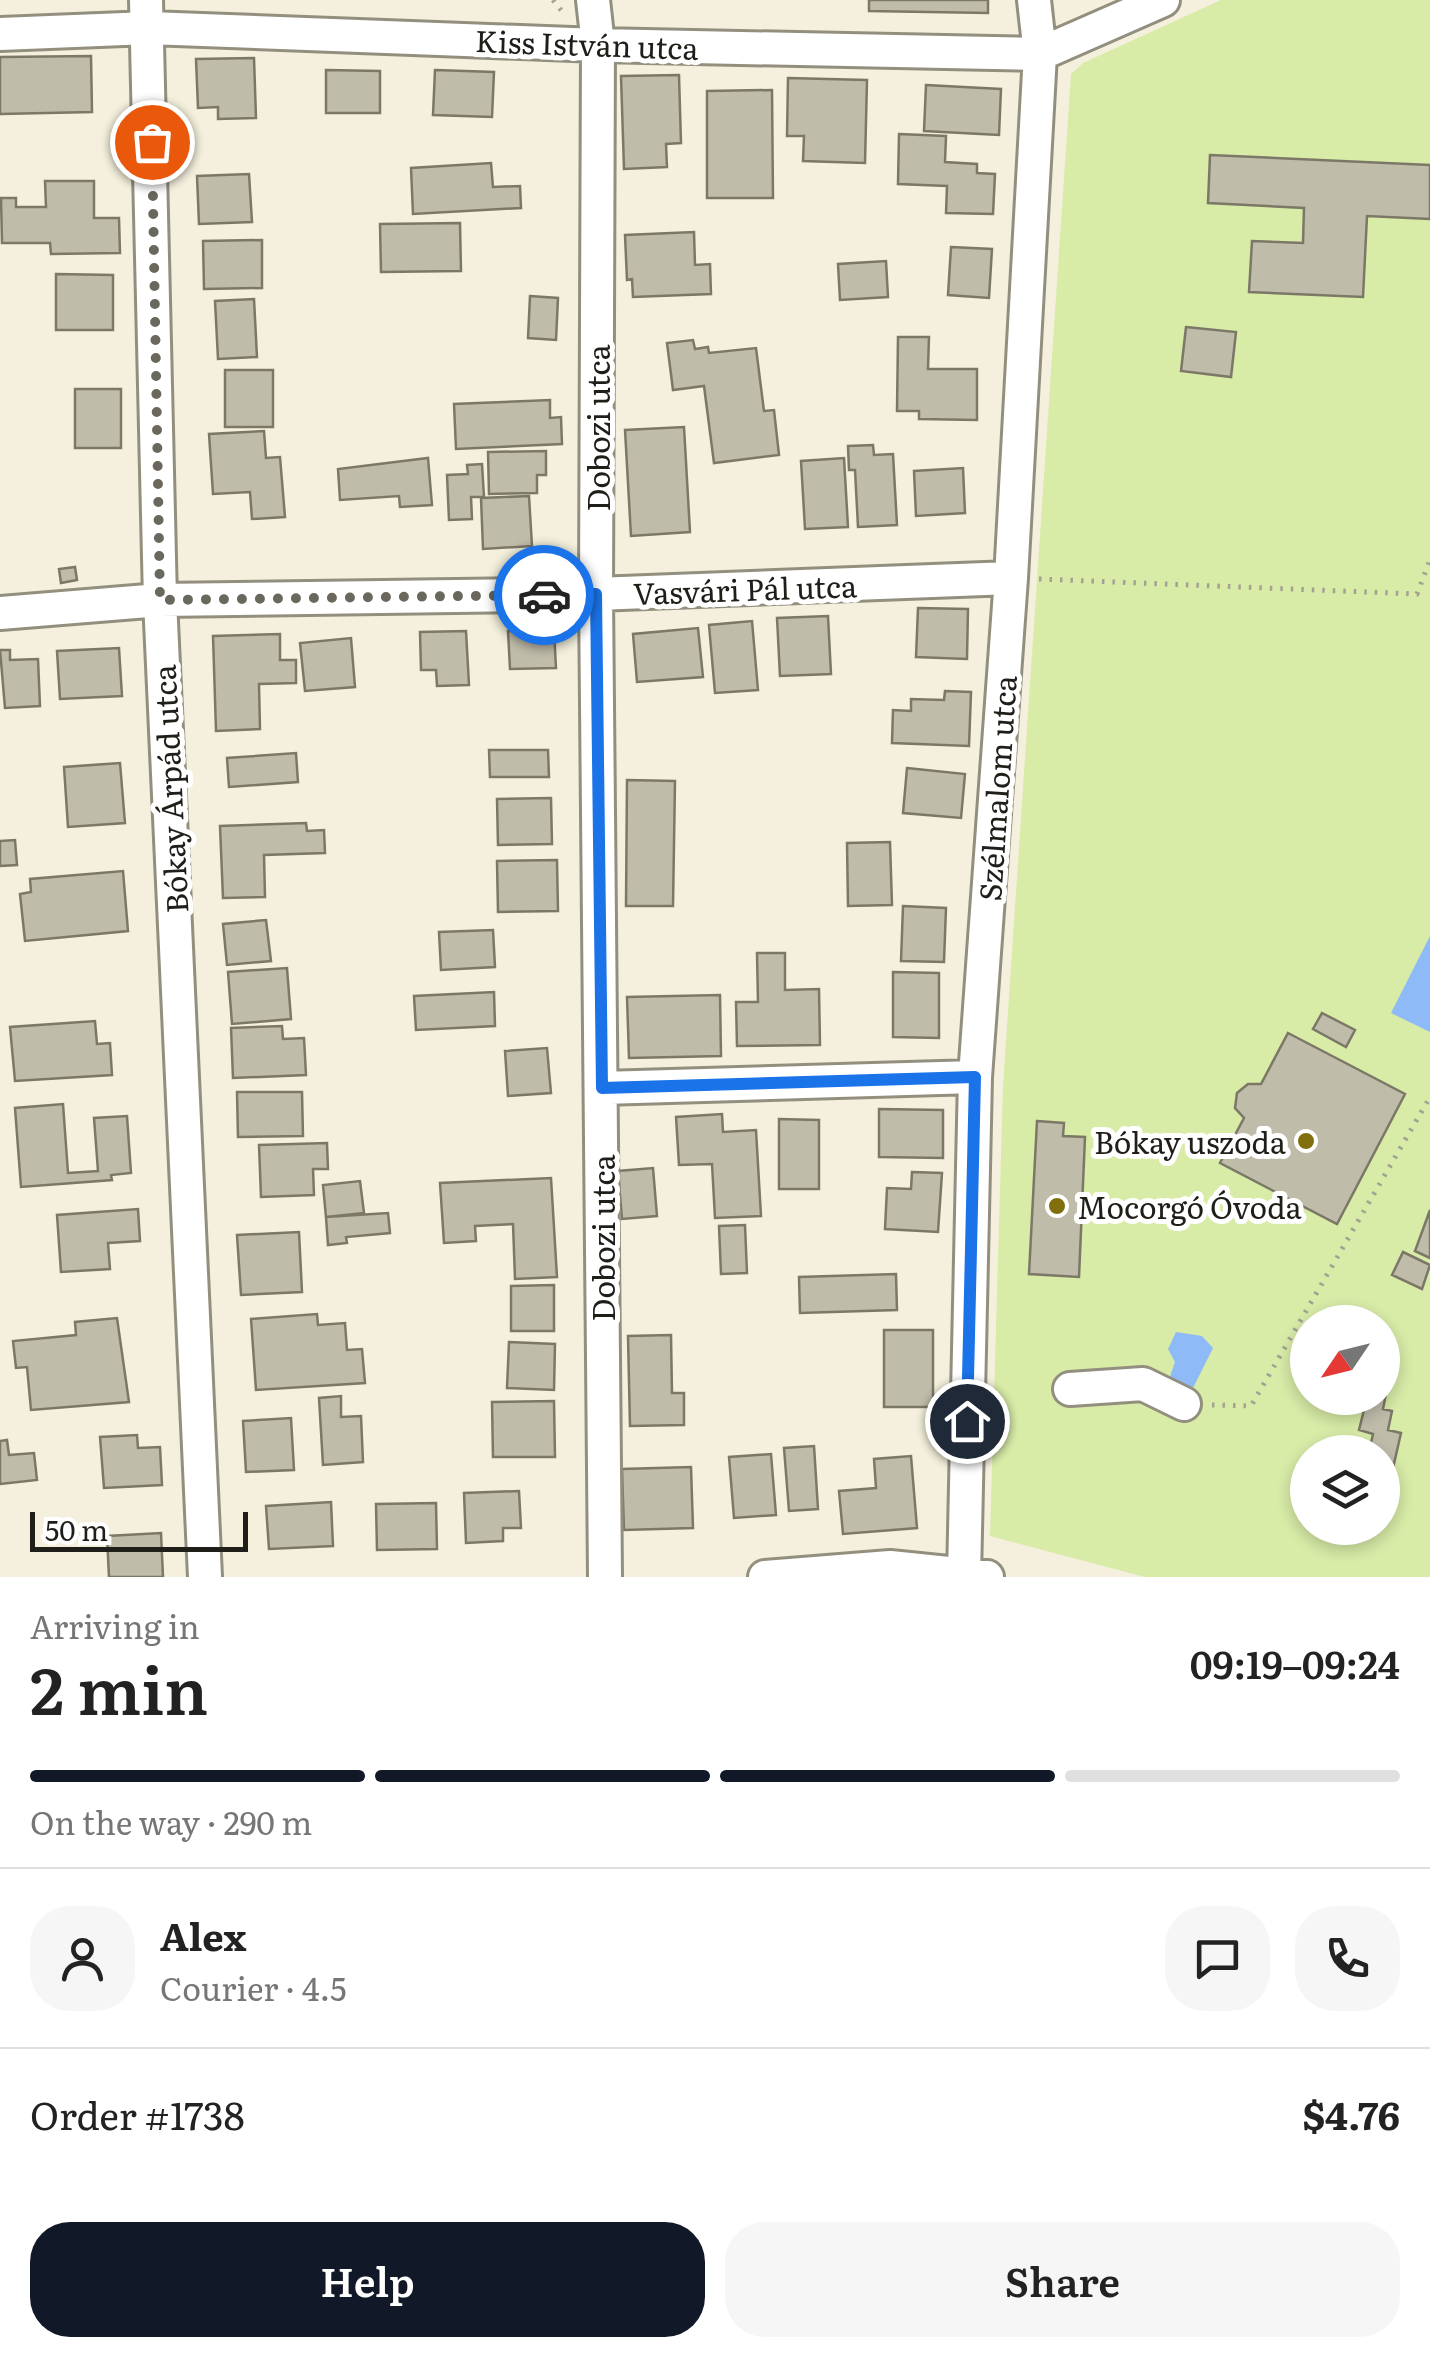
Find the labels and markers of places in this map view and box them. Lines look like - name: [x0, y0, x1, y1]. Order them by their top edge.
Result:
- pin: [110, 100, 195, 185]
- place label: Bókay uszoda: [1094, 1119, 1287, 1163]
- marker: Bókay uszoda: [1295, 1130, 1317, 1152]
- place label: Mocorgó Óvoda: [1077, 1184, 1303, 1228]
- marker: Mocorgó Óvoda: [1046, 1195, 1068, 1217]
- pin: [925, 1379, 1010, 1464]

